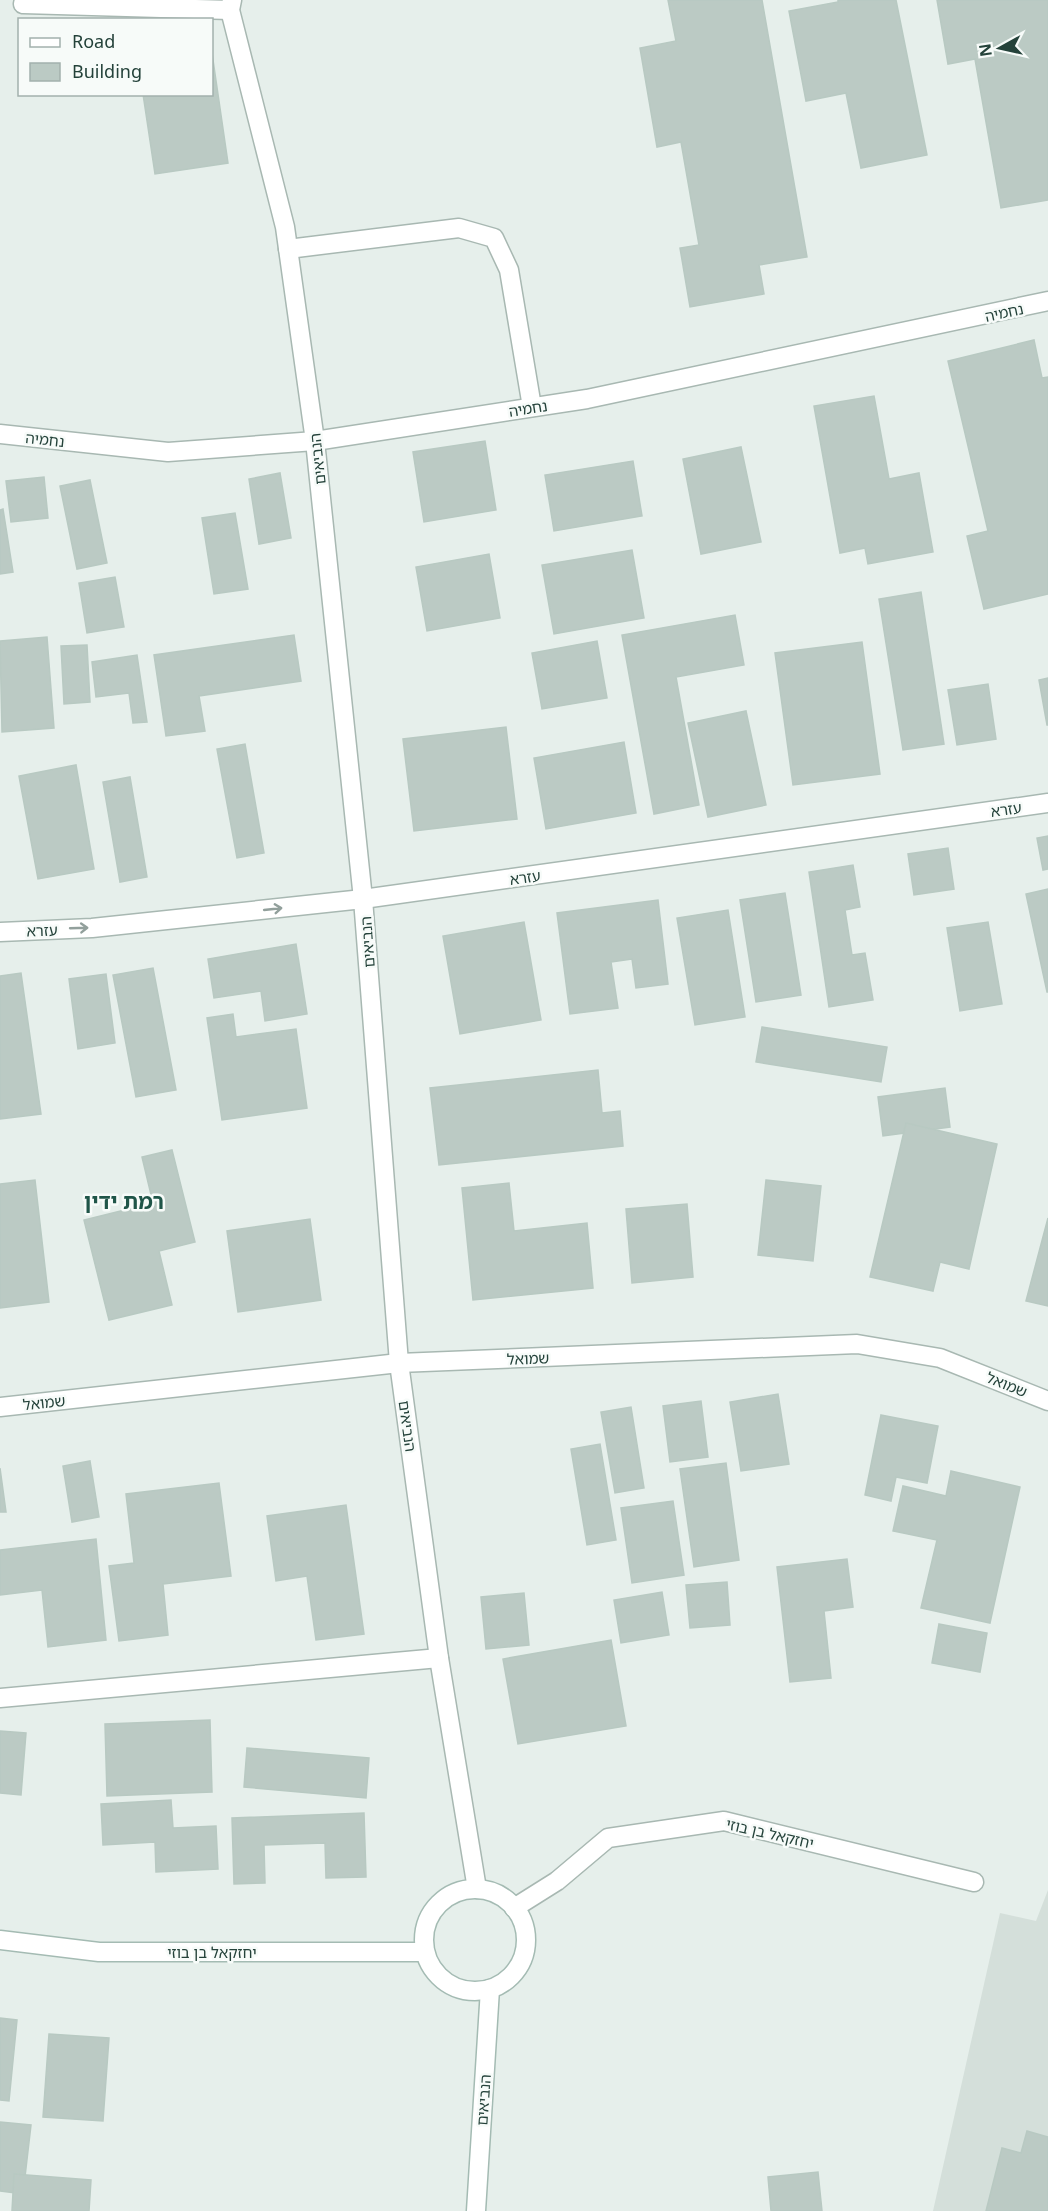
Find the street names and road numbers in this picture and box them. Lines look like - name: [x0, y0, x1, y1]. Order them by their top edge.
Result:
- street label: נחמיה: [983, 298, 1025, 326]
- street label: נחמיה: [507, 395, 549, 421]
- street label: נחמיה: [25, 427, 65, 451]
- street label: הנביאים: [304, 432, 330, 486]
- street label: עזרא: [989, 797, 1023, 821]
- street label: עזרא: [508, 865, 542, 889]
- street label: הנביאים: [355, 916, 379, 968]
- street label: עזרא: [26, 919, 58, 941]
- street label: שמואל: [506, 1347, 550, 1369]
- street label: שמואל: [984, 1367, 1030, 1401]
- street label: שמואל: [22, 1390, 66, 1414]
- street label: הנביאים: [395, 1399, 421, 1453]
- street label: יחזקאל בן בוזי: [724, 1813, 816, 1853]
- street label: יחזקאל בן בוזי: [167, 1942, 257, 1962]
- street label: הנביאים: [471, 2074, 495, 2126]

